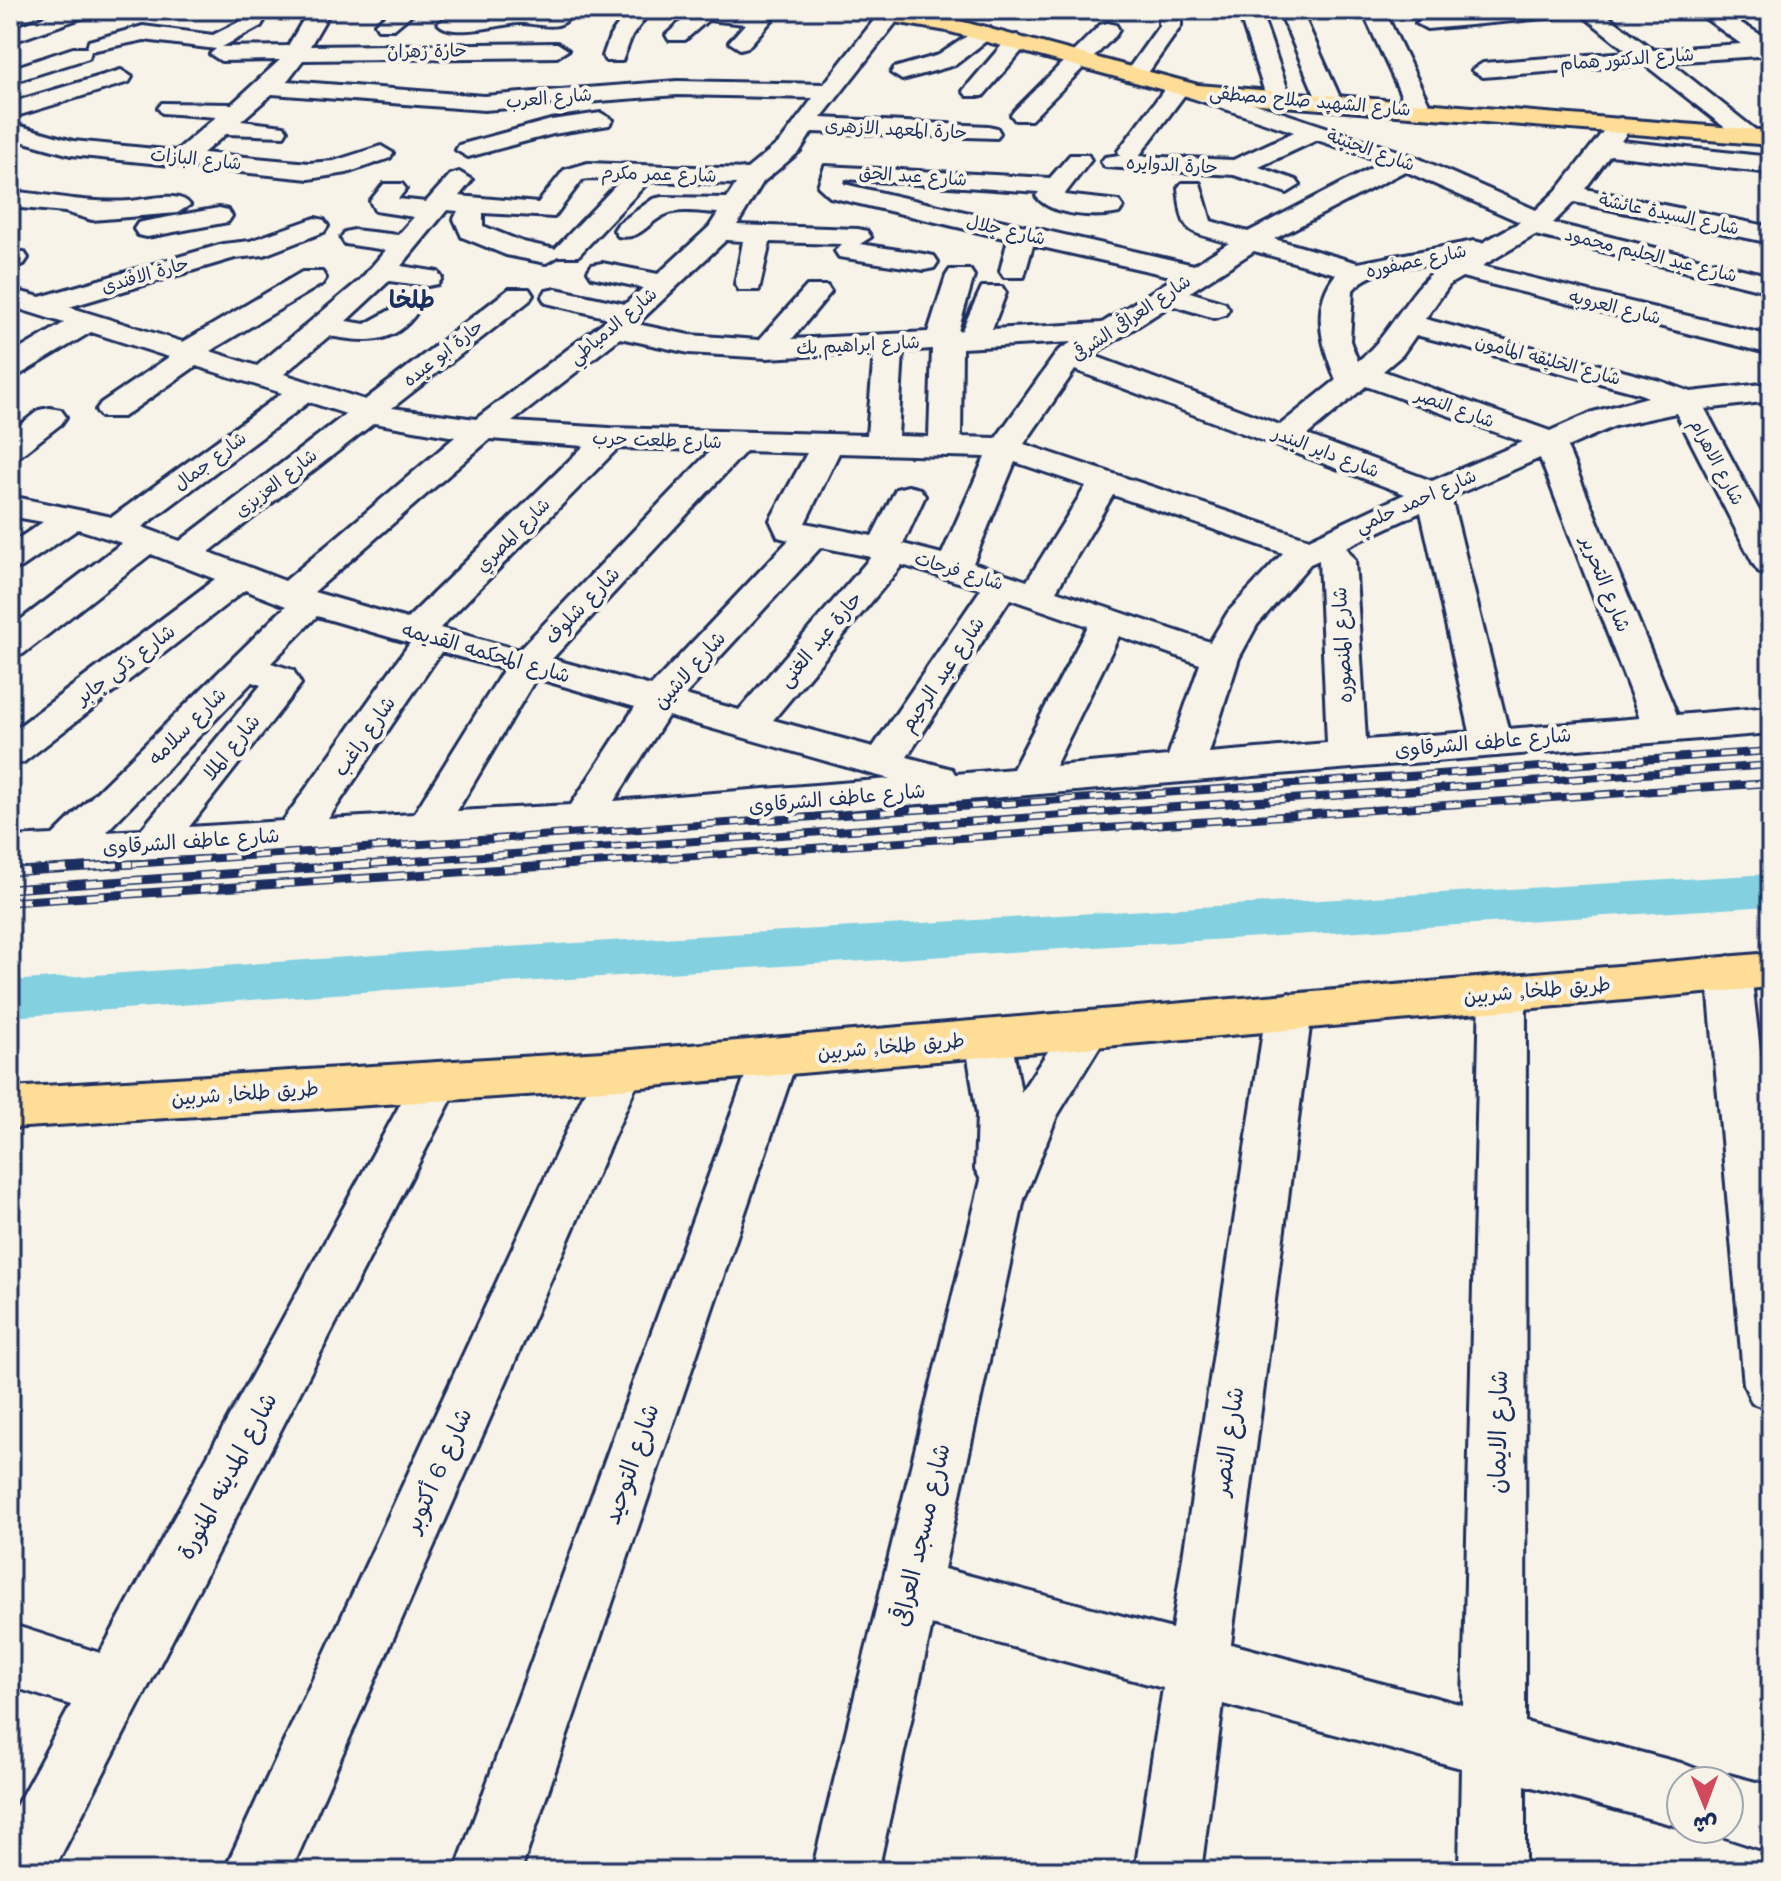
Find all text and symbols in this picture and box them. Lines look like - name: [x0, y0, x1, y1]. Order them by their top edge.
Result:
- street label: حارة زهران: [387, 37, 467, 63]
- street label: شارع الدكتور همام: [1559, 41, 1695, 78]
- street label: شارع الشهيد صلاح مصطفى: [1208, 79, 1412, 122]
- street label: شارع العرب: [505, 81, 593, 114]
- street label: حارة المعهد الازهرى: [824, 112, 968, 144]
- street label: شارع الجنينة: [1324, 122, 1419, 177]
- street label: شارع البازات: [149, 141, 243, 176]
- street label: حارة الدوايره: [1126, 150, 1219, 178]
- street label: شارع عمر مكرم: [601, 159, 717, 190]
- street label: شارع عبد الحق: [858, 159, 968, 192]
- street label: شارع السيدة عائشة: [1597, 186, 1742, 241]
- street label: شارع جلال: [964, 208, 1048, 251]
- street label: شارع عبد الحليم محمود: [1562, 221, 1740, 290]
- street label: شارع عصفوره: [1363, 238, 1469, 283]
- street label: حارة الافندى: [98, 250, 191, 298]
- street label: شارع العراقى الشرقى: [1066, 268, 1195, 367]
- street label: شارع الدمياطي: [563, 281, 665, 373]
- district label: طلخا: [389, 283, 435, 314]
- street label: شارع العروبه: [1567, 283, 1664, 330]
- street label: حارة ابو عبده: [397, 313, 488, 391]
- street label: شارع الخليفه المأمون: [1473, 328, 1624, 391]
- street label: شارع ابراهيم بك: [795, 329, 921, 362]
- street label: شارع النصر: [1410, 381, 1498, 433]
- street label: شارع الاهرام: [1682, 414, 1751, 510]
- street label: شارع داير البندر: [1267, 419, 1383, 483]
- street label: شارع جمال: [168, 425, 251, 496]
- street label: شارع طلعت حرب: [592, 425, 722, 454]
- street label: شارع العزيزى: [229, 442, 322, 523]
- street label: شارع احمد حلمي: [1351, 463, 1482, 542]
- street label: شارع المصري: [470, 492, 556, 578]
- street label: شارع التحرير: [1573, 530, 1638, 636]
- street label: شارع فرحات: [912, 545, 1007, 596]
- street label: شارع شلوف: [538, 560, 626, 650]
- street label: حارة عبد الغنى: [771, 585, 868, 692]
- street label: شارع المنصوره: [1325, 586, 1359, 704]
- street label: شارع عبد الرحيم: [893, 611, 993, 738]
- street label: شارع المحكمه القديمه: [398, 615, 574, 689]
- street label: شارع ذكى جابر: [68, 617, 181, 712]
- street label: شارع لاشين: [646, 625, 732, 715]
- street label: شارع سلامه: [142, 681, 232, 771]
- street label: شارع راغب: [326, 690, 402, 782]
- street label: شارع الملا: [196, 708, 266, 786]
- street label: شارع عاطف الشرقاوى: [1393, 720, 1573, 764]
- street label: شارع عاطف الشرقاوى: [747, 776, 927, 820]
- street label: شارع عاطف الشرقاوى: [102, 821, 280, 861]
- street label: طريق طلخا, شربين: [1462, 970, 1612, 1008]
- street label: طريق طلخا, شربين: [816, 1026, 966, 1064]
- street label: طريق طلخا, شربين: [170, 1074, 320, 1110]
- street label: شارع الايمان: [1480, 1370, 1516, 1494]
- street label: شارع النصر: [1203, 1384, 1252, 1500]
- street label: شارع المدينه المنورة: [169, 1386, 285, 1566]
- street label: شارع التوحيد: [594, 1399, 668, 1529]
- street label: شارع 6 أكتوبر: [395, 1402, 481, 1539]
- street label: شارع مسجد العراقى: [883, 1440, 959, 1630]
- north arrow: [1665, 1765, 1745, 1845]
- text: ش: [1693, 1811, 1718, 1840]

